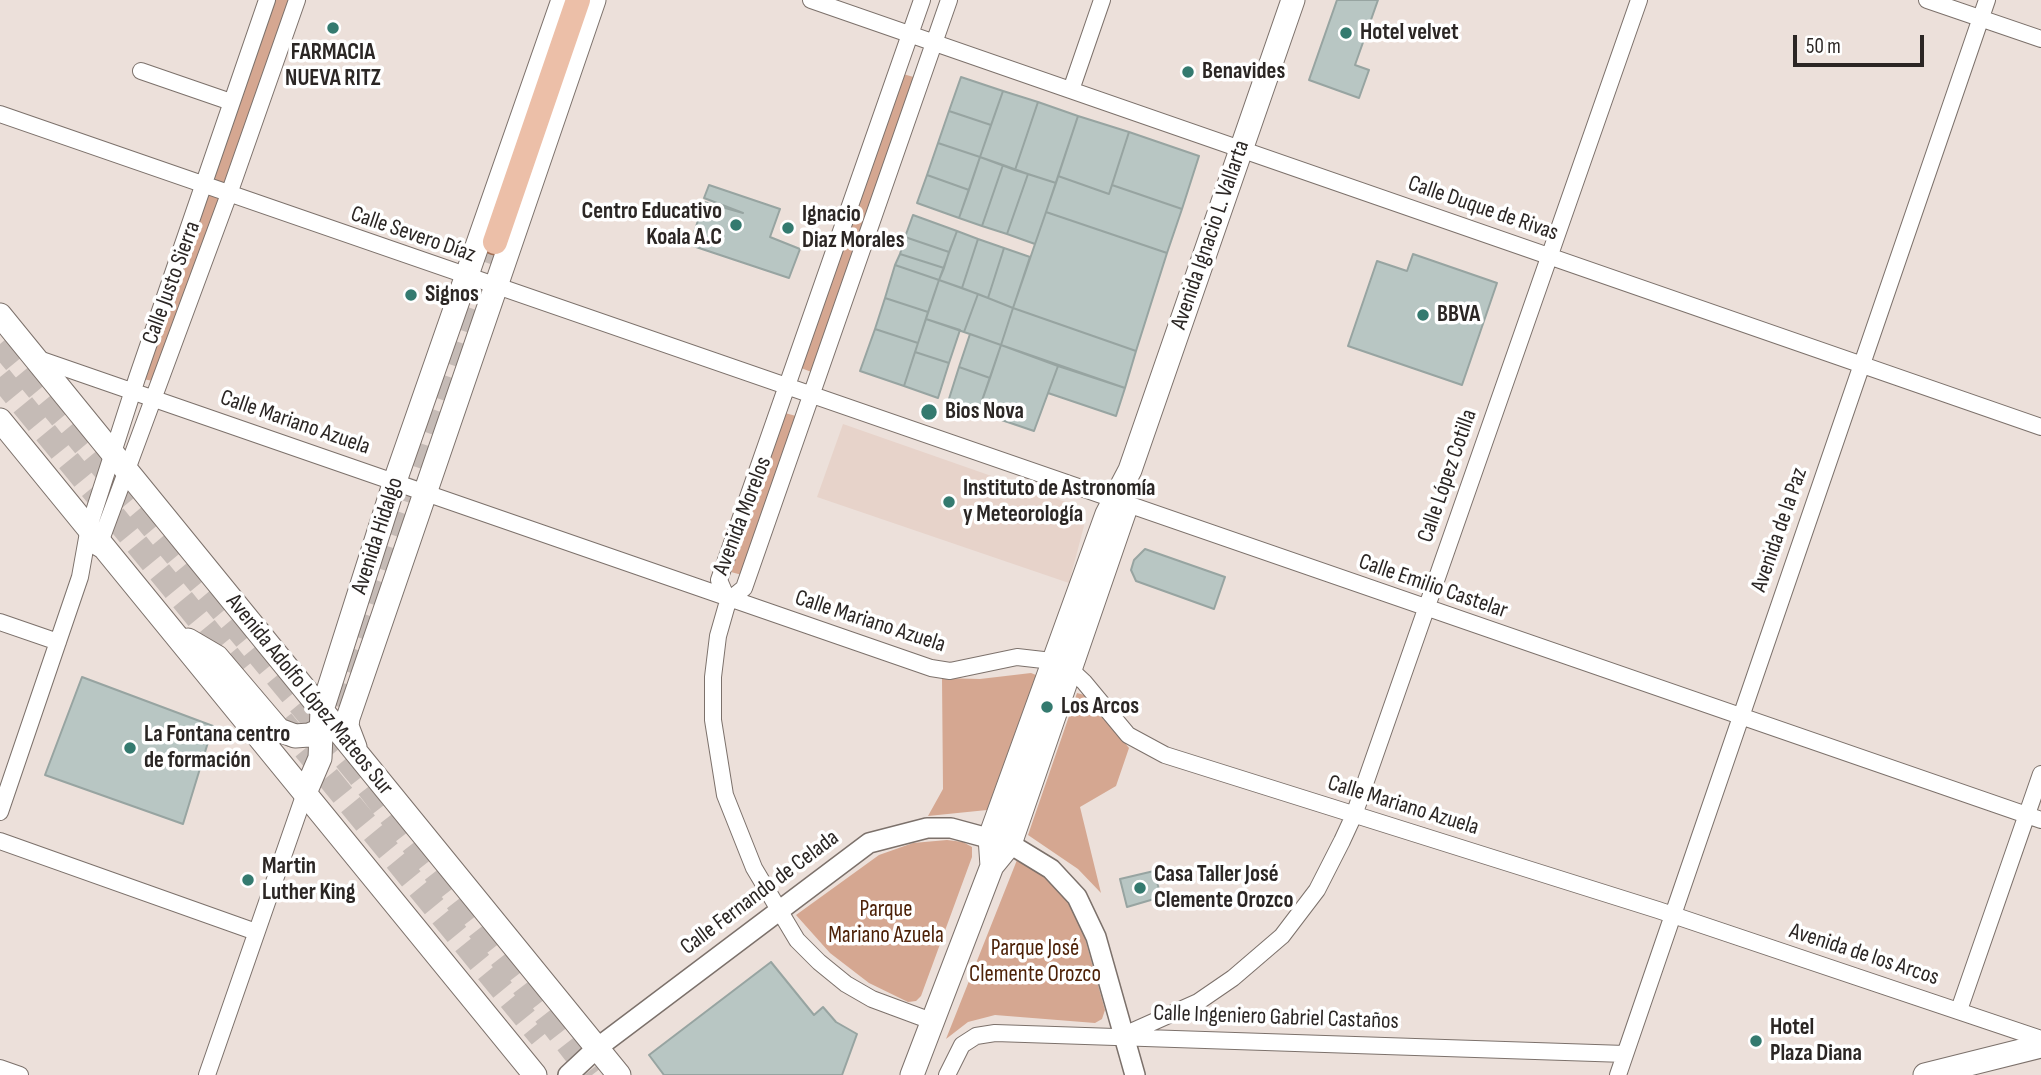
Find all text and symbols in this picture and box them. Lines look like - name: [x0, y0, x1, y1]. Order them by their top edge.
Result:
- place label: Hotel velvet: [1360, 19, 1459, 47]
- marker: FARMACIA NUEVA RITZ: [325, 20, 341, 36]
- scale bar: [1796, 21, 1927, 65]
- marker: Hotel velvet: [1338, 25, 1354, 41]
- text: 50 m: [1806, 34, 1841, 59]
- place label: FARMACIA NUEVA RITZ: [285, 39, 381, 93]
- place label: Benavides: [1202, 58, 1285, 86]
- marker: Benavides: [1180, 64, 1196, 80]
- street label: Avenida Ignacio L. Vallarta: [1166, 137, 1256, 333]
- street label: Calle Duque de Rivas: [1404, 170, 1562, 248]
- place label: Centro Educativo Koala A.C: [582, 198, 722, 252]
- street label: Calle Severo Díaz: [347, 201, 479, 269]
- place label: Ignacio Diaz Morales: [802, 201, 905, 255]
- marker: Centro Educativo Koala A.C: [728, 217, 744, 233]
- street label: Calle Justo Sierra: [137, 218, 207, 348]
- marker: Ignacio Diaz Morales: [780, 220, 796, 236]
- place label: Signos: [425, 281, 479, 309]
- marker: Signos: [403, 287, 419, 303]
- place label: BBVA: [1437, 301, 1480, 329]
- marker: BBVA: [1415, 307, 1431, 323]
- street label: Calle Mariano Azuela: [216, 384, 374, 462]
- place label: Bios Nova: [945, 398, 1024, 426]
- marker: Bios Nova: [919, 402, 939, 422]
- street label: Calle López Cotilla: [1412, 406, 1484, 546]
- street label: Avenida Morelos: [708, 453, 778, 579]
- street label: Avenida de la Paz: [1746, 464, 1814, 596]
- street label: Avenida Hidalgo: [346, 474, 410, 598]
- place label: Instituto de Astronomía y Meteorología: [963, 475, 1155, 529]
- marker: Instituto de Astronomía y Meteorología: [941, 494, 957, 510]
- street label: Calle Emilio Castelar: [1355, 549, 1511, 625]
- street label: Calle Mariano Azuela: [791, 585, 949, 659]
- street label: Avenida Adolfo López Mateos Sur: [219, 589, 399, 801]
- place label: Los Arcos: [1061, 693, 1139, 721]
- marker: Los Arcos: [1039, 699, 1055, 715]
- place label: La Fontana centro de formación: [144, 721, 290, 775]
- marker: La Fontana centro de formación: [122, 740, 138, 756]
- street label: Calle Mariano Azuela: [1324, 770, 1482, 842]
- street label: Calle Fernando de Celada: [675, 825, 845, 961]
- place label: Martin Luther King: [262, 853, 355, 907]
- place label: Casa Taller José Clemente Orozco: [1154, 861, 1293, 915]
- marker: Martin Luther King: [240, 872, 256, 888]
- marker: Casa Taller José Clemente Orozco: [1132, 880, 1148, 896]
- park label: Parque Mariano Azuela: [828, 896, 944, 950]
- street label: Avenida de los Arcos: [1786, 918, 1942, 992]
- park label: Parque José Clemente Orozco: [969, 935, 1101, 989]
- street label: Calle Ingeniero Gabriel Castaños: [1153, 1000, 1399, 1036]
- place label: Hotel Plaza Diana: [1770, 1014, 1862, 1068]
- marker: Hotel Plaza Diana: [1748, 1033, 1764, 1049]

